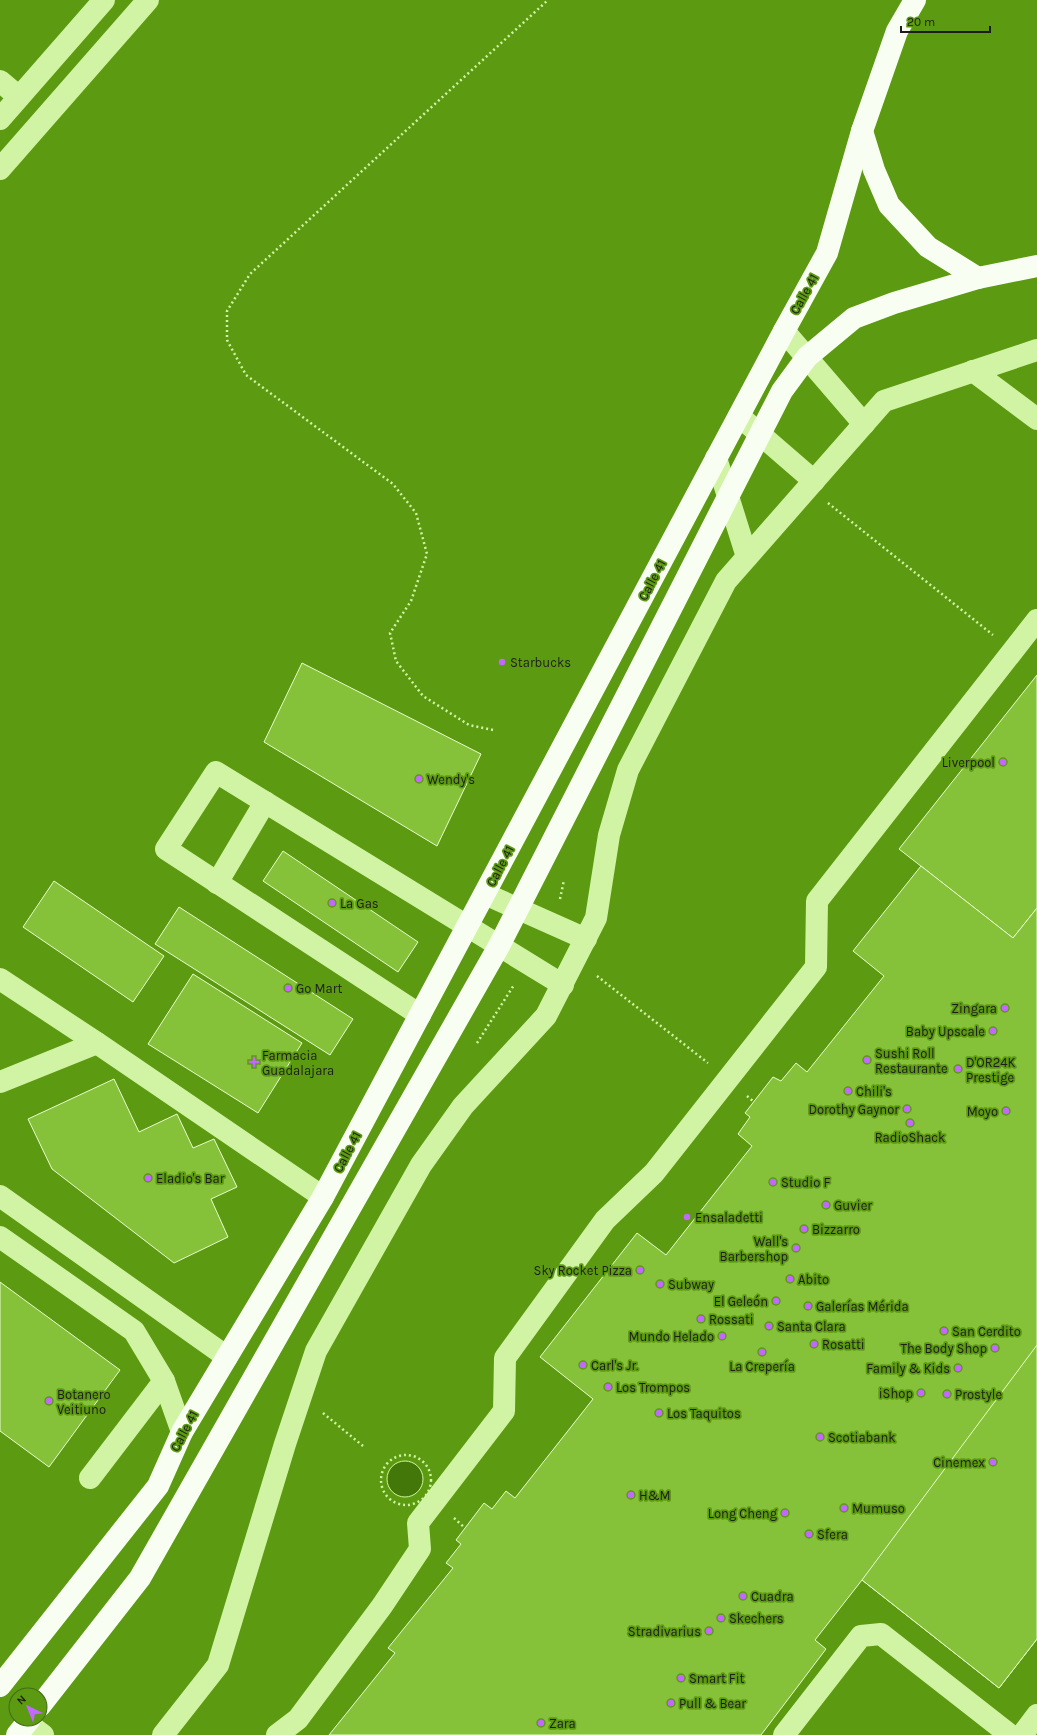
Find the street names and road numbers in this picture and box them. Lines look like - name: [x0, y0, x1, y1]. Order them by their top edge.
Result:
- street label: Calle 41: [787, 271, 821, 317]
- street label: Calle 41: [635, 557, 669, 603]
- street label: Calle 41: [483, 843, 517, 889]
- street label: Calle 41: [330, 1129, 364, 1175]
- street label: Calle 41: [167, 1408, 201, 1454]

